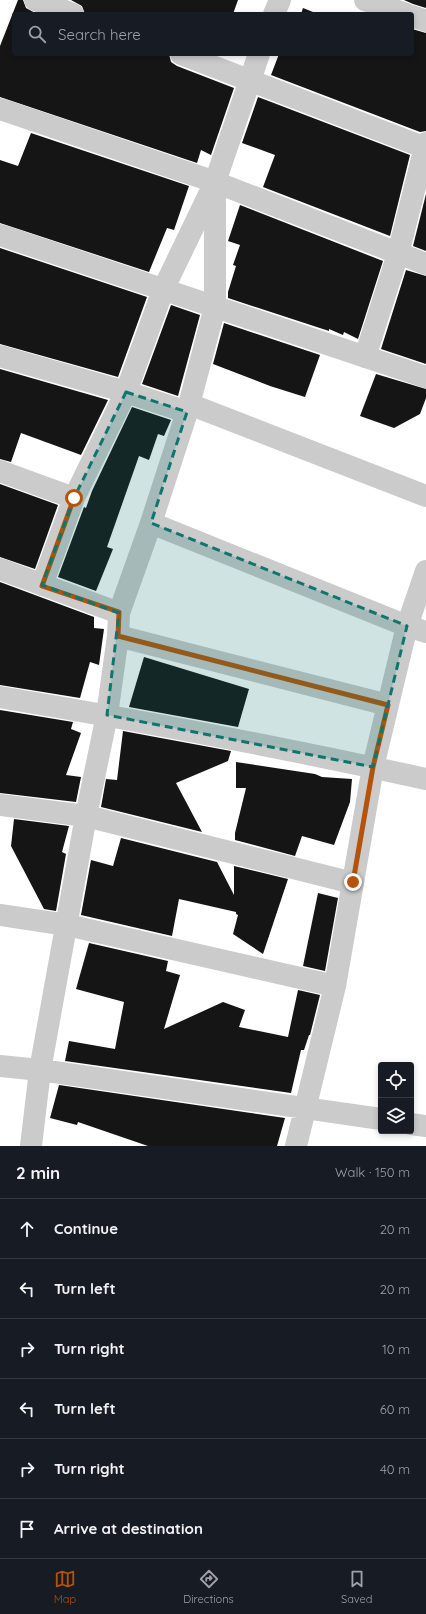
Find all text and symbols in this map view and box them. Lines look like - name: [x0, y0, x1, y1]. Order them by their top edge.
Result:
- search box: [12, 12, 414, 56]
- icon: search: [26, 23, 48, 45]
- text: Search here: [58, 25, 141, 44]
- route start: [65, 489, 83, 507]
- route end: [344, 873, 362, 891]
- map controls: [378, 1062, 414, 1134]
- button: locate: [378, 1062, 414, 1098]
- button: layers: [378, 1098, 414, 1134]
- text: 2 min: [16, 1162, 60, 1183]
- text: Walk · 150 m: [335, 1164, 410, 1180]
- icon: ahead: [16, 1218, 38, 1240]
- text: Continue: [54, 1219, 118, 1238]
- text: 20 m: [380, 1221, 410, 1237]
- icon: left: [16, 1278, 38, 1300]
- text: Turn left: [54, 1279, 116, 1298]
- text: 20 m: [380, 1281, 410, 1297]
- icon: right: [16, 1338, 38, 1360]
- text: Turn right: [54, 1339, 125, 1358]
- text: 10 m: [382, 1341, 410, 1357]
- icon: left: [16, 1398, 38, 1420]
- text: Turn left: [54, 1399, 116, 1418]
- text: 60 m: [380, 1401, 410, 1417]
- icon: right: [16, 1458, 38, 1480]
- text: Turn right: [54, 1459, 125, 1478]
- text: 40 m: [380, 1461, 410, 1477]
- icon: arrive: [16, 1518, 38, 1540]
- text: Arrive at destination: [54, 1519, 203, 1538]
- tab: Map: [54, 1568, 76, 1606]
- tab: Directions: [183, 1568, 234, 1606]
- tab: Saved: [341, 1568, 372, 1606]

